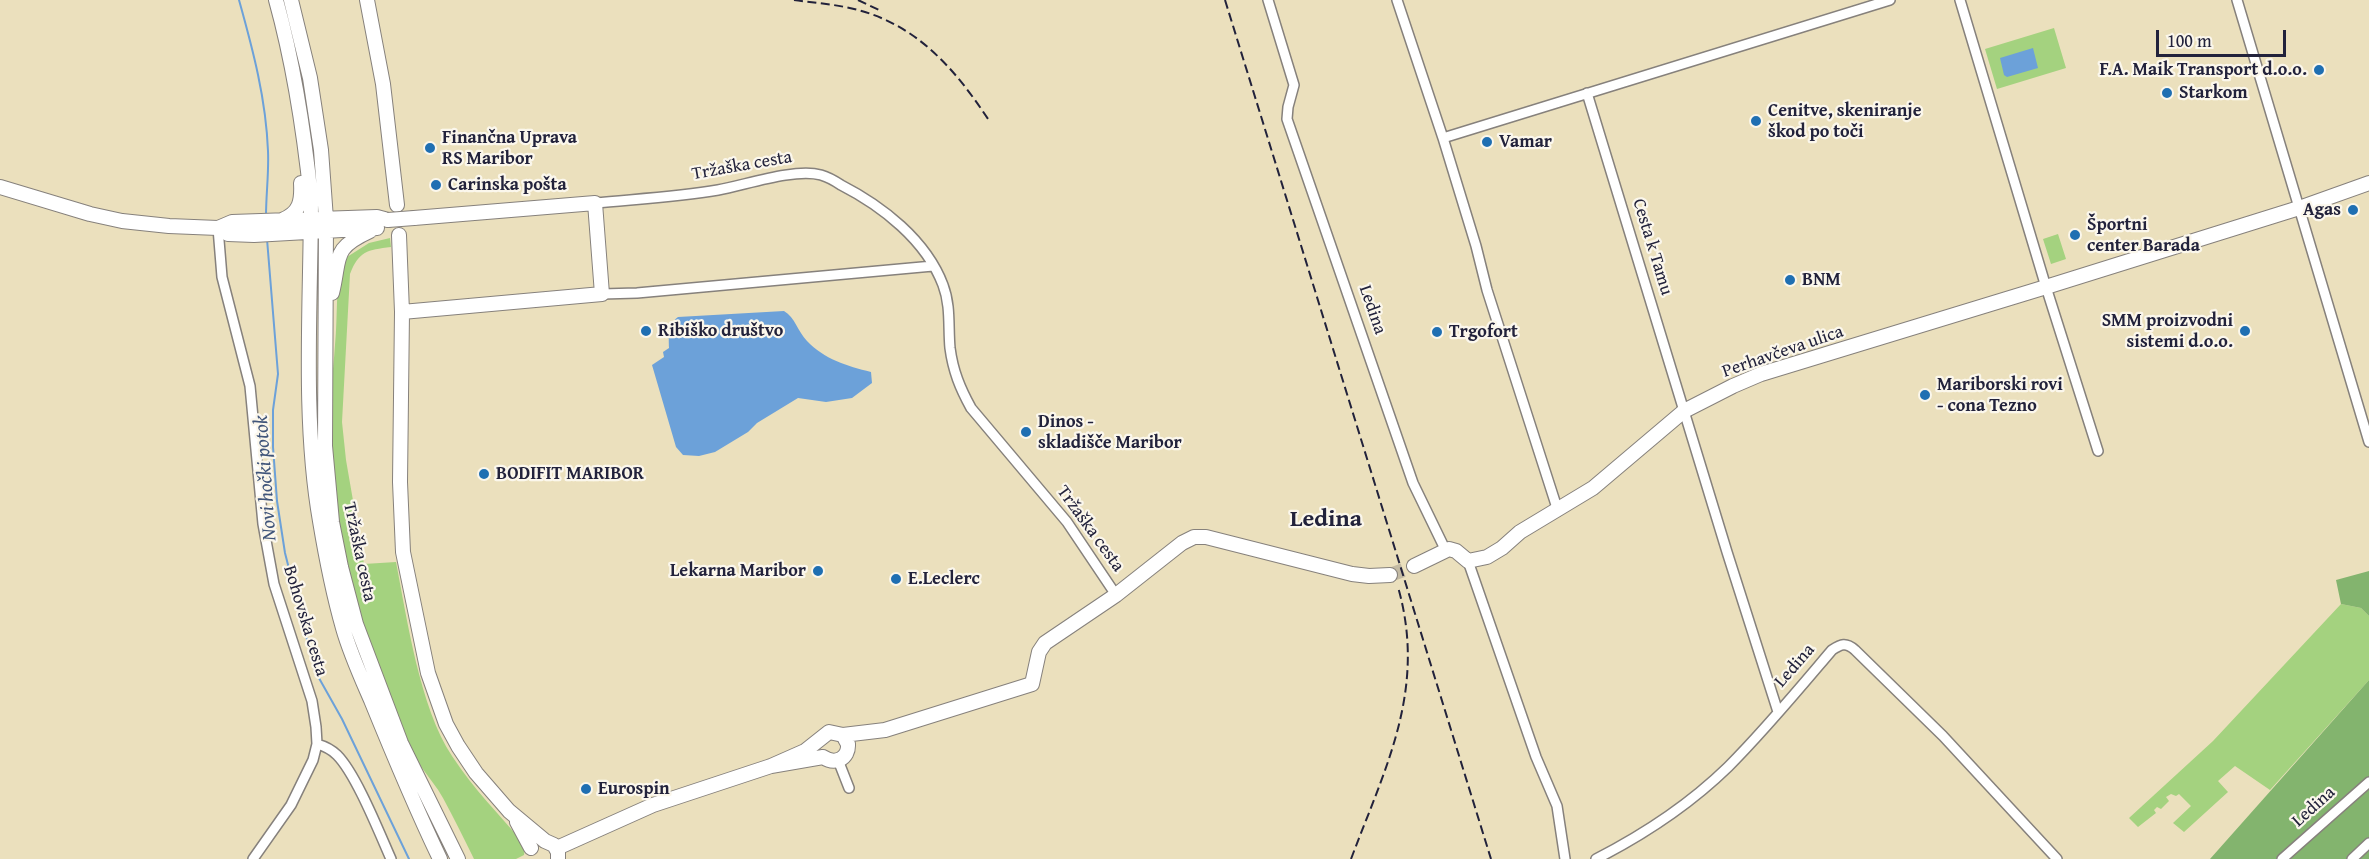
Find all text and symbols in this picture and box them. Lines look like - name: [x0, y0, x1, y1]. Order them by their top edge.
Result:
- scale bar: [2159, 18, 2290, 56]
- text: 100 m: [2167, 27, 2212, 54]
- place label: F.A. Maik Transport d.o.o.: [2099, 59, 2307, 81]
- marker: F.A. Maik Transport d.o.o.: [2312, 63, 2326, 77]
- place label: Starkom: [2179, 82, 2248, 104]
- marker: Starkom: [2160, 86, 2174, 100]
- place label: Cenitve, skeniranje škod po toči: [1768, 100, 1922, 142]
- marker: Cenitve, skeniranje škod po toči: [1749, 114, 1763, 128]
- place label: Finančna Uprava RS Maribor: [442, 127, 577, 170]
- place label: Vamar: [1499, 131, 1552, 153]
- marker: Vamar: [1480, 135, 1494, 149]
- marker: Finančna Uprava RS Maribor: [423, 141, 437, 155]
- street label: Tržaška cesta: [690, 147, 794, 185]
- place label: Carinska pošta: [448, 174, 567, 196]
- marker: Carinska pošta: [429, 178, 443, 192]
- street label: Cesta k Tamu: [1627, 196, 1677, 298]
- place label: Agas: [2303, 199, 2341, 221]
- marker: Agas: [2346, 203, 2360, 217]
- place label: Športni center Barada: [2087, 214, 2200, 256]
- marker: Športni center Barada: [2068, 228, 2082, 242]
- place label: BNM: [1802, 269, 1841, 291]
- marker: BNM: [1783, 273, 1797, 287]
- street label: Ledina: [1354, 283, 1390, 337]
- place label: SMM proizvodni sistemi d.o.o.: [2102, 310, 2233, 352]
- place label: Ribiško društvo: [658, 320, 783, 342]
- place label: Trgofort: [1449, 321, 1518, 343]
- street label: Perhavčeva ulica: [1720, 321, 1846, 383]
- marker: Ribiško društvo: [639, 324, 653, 338]
- marker: SMM proizvodni sistemi d.o.o.: [2238, 324, 2252, 338]
- marker: Trgofort: [1430, 325, 1444, 339]
- place label: Mariborski rovi - cona Tezno: [1937, 374, 2063, 416]
- marker: Mariborski rovi - cona Tezno: [1918, 388, 1932, 402]
- place label: Dinos - skladišče Maribor: [1038, 411, 1182, 454]
- water label: Novi hočki potok: [250, 414, 282, 542]
- marker: Dinos - skladišče Maribor: [1019, 425, 1033, 439]
- place label: BODIFIT MARIBOR: [496, 463, 644, 485]
- marker: BODIFIT MARIBOR: [477, 467, 491, 481]
- street label: Tržaška cesta: [1052, 482, 1128, 576]
- street label: Tržaška cesta: [338, 500, 380, 604]
- district label: Ledina: [1290, 506, 1362, 534]
- place label: Lekarna Maribor: [670, 560, 806, 582]
- street label: Bohovska cesta: [278, 563, 332, 679]
- marker: Lekarna Maribor: [811, 564, 825, 578]
- place label: E.Leclerc: [908, 568, 980, 590]
- marker: E.Leclerc: [889, 572, 903, 586]
- street label: Ledina: [1770, 640, 1820, 692]
- place label: Eurospin: [598, 778, 670, 800]
- marker: Eurospin: [579, 782, 593, 796]
- street label: Ledina: [2288, 782, 2340, 832]

